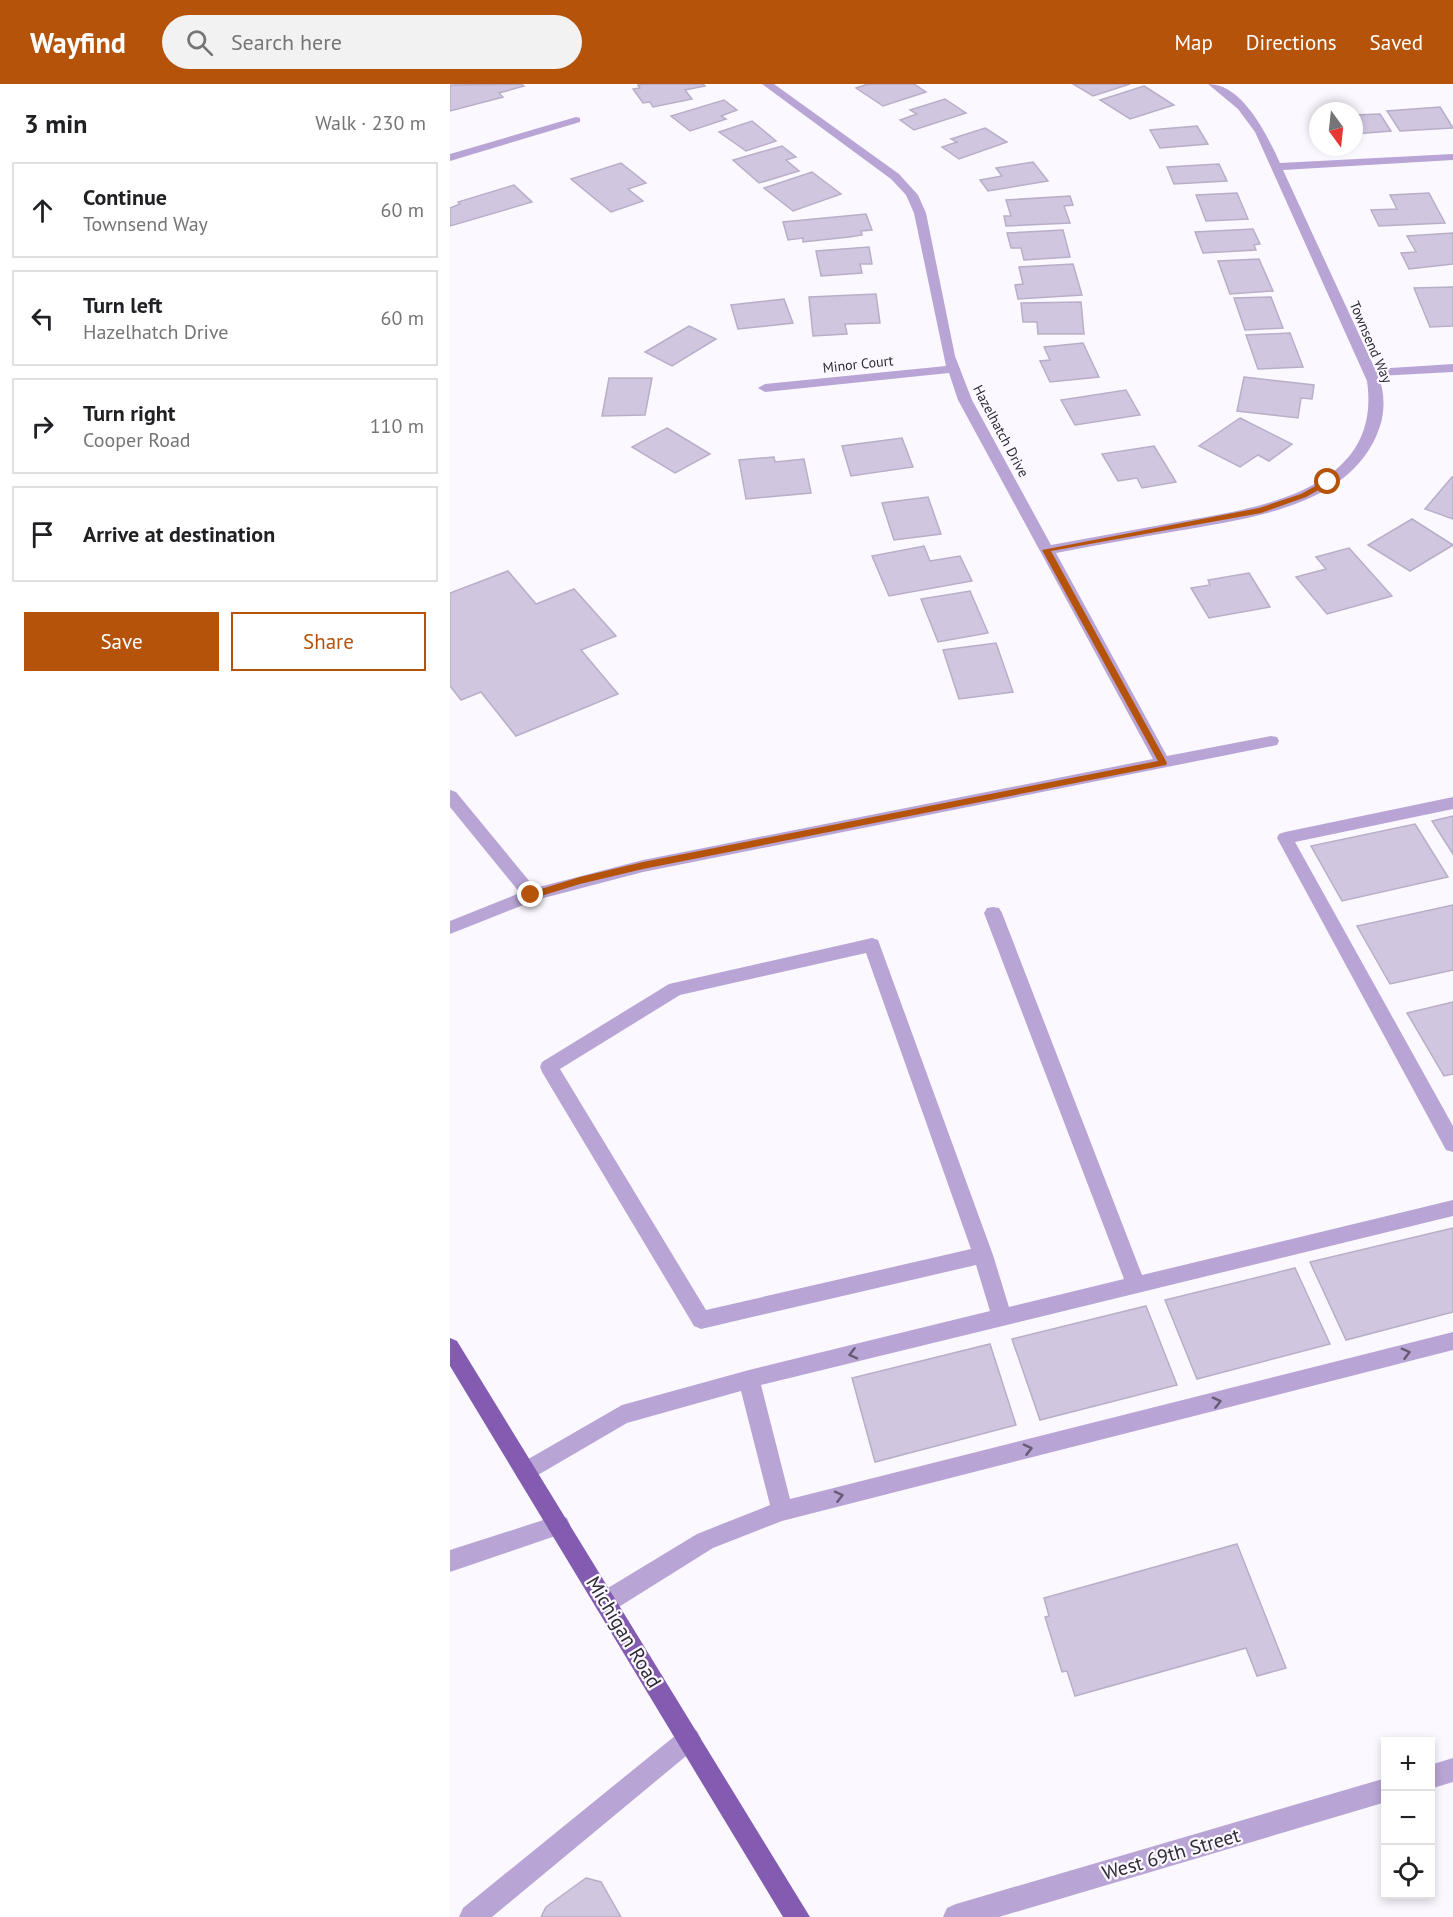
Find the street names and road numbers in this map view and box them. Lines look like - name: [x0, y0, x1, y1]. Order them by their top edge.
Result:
- street label: Townsend Way: [1346, 298, 1397, 386]
- street label: Minor Court: [822, 351, 894, 377]
- street label: Hazelhatch Drive: [969, 382, 1033, 480]
- street label: Michigan Road: [580, 1571, 668, 1693]
- street label: West 69th Street: [1099, 1822, 1243, 1886]

